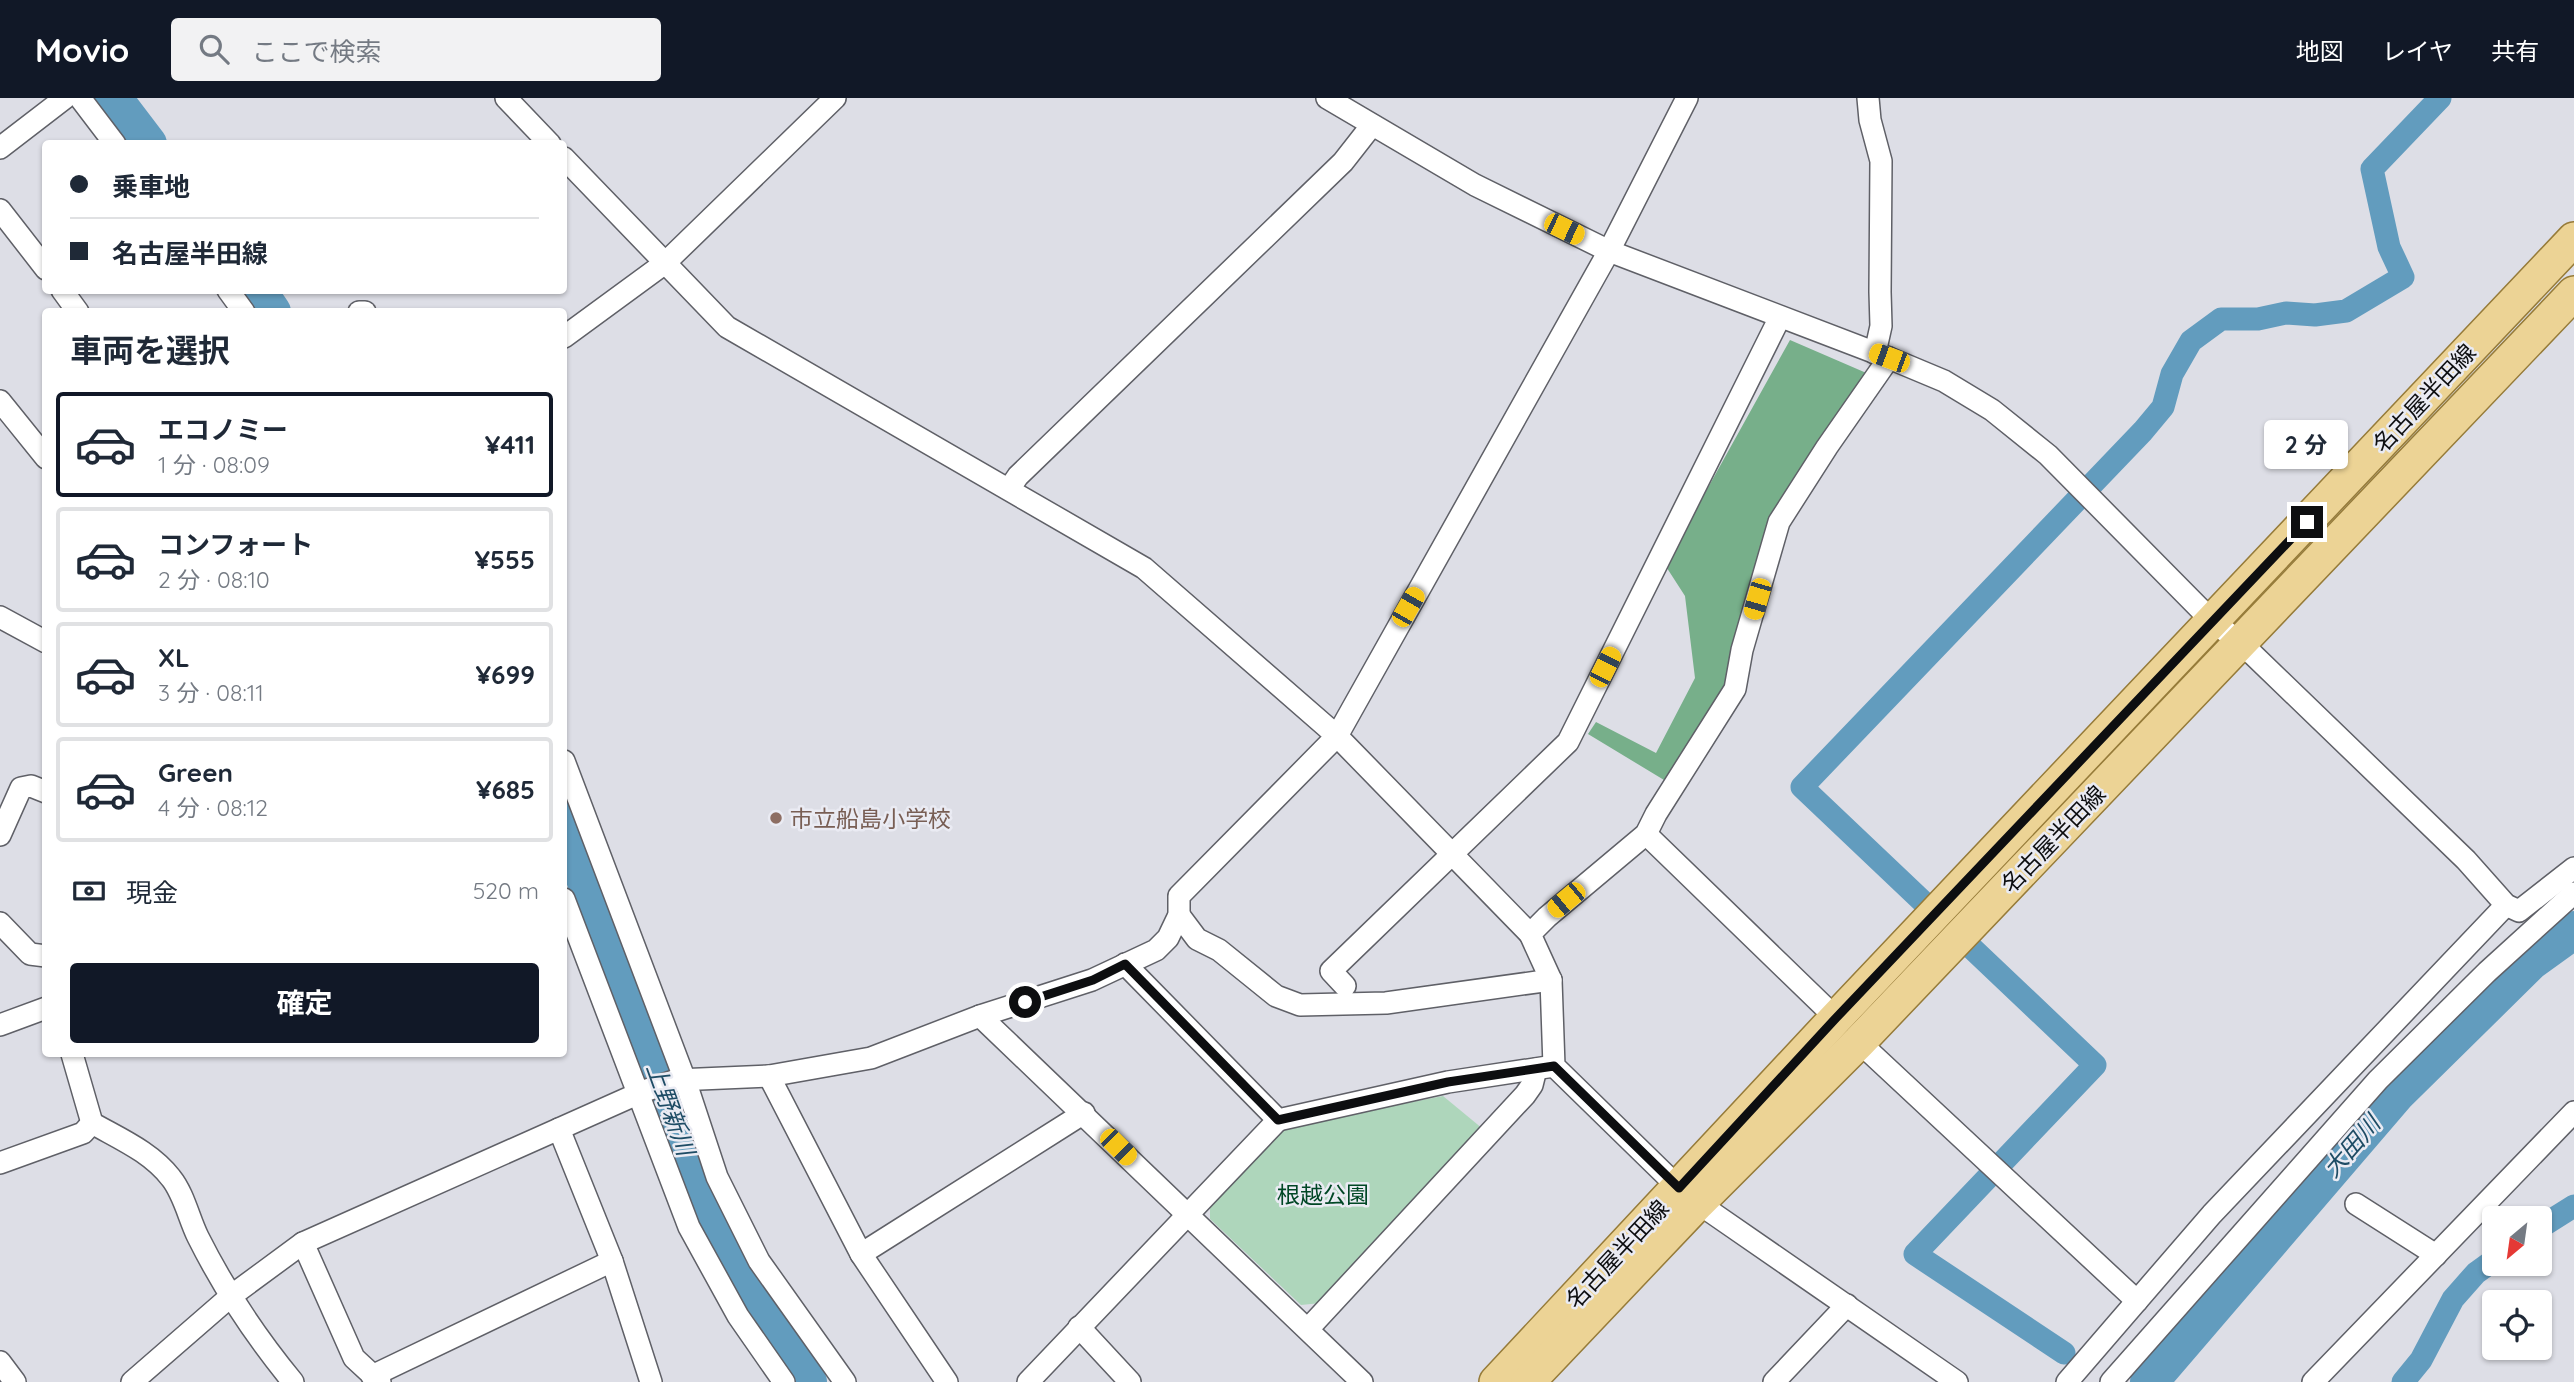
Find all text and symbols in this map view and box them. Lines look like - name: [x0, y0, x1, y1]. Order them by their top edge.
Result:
- search box: [171, 18, 661, 81]
- text: Movio: [35, 29, 129, 70]
- icon: search: [195, 30, 233, 68]
- text: ここで検索: [251, 35, 381, 68]
- text: 地図: [2296, 36, 2344, 66]
- text: レイヤ: [2382, 36, 2453, 66]
- text: 共有: [2491, 36, 2539, 66]
- text: 乗車地: [112, 170, 190, 203]
- car: [1541, 210, 1588, 248]
- text: 名古屋半田線: [112, 237, 268, 270]
- text: 車両を選択: [70, 330, 230, 370]
- street label: 名古屋半田線: [2366, 338, 2482, 458]
- car: [1866, 341, 1913, 375]
- icon: car: [74, 413, 137, 476]
- text: エコノミー: [158, 413, 288, 446]
- callout: 2 分: [2265, 420, 2349, 470]
- text: ¥411: [485, 428, 535, 461]
- text: 2 分: [2285, 430, 2327, 459]
- text: 1 分 · 08:09: [158, 450, 270, 479]
- route end: [2291, 506, 2323, 538]
- icon: car: [74, 528, 137, 591]
- text: コンフォート: [158, 528, 313, 561]
- text: ¥555: [475, 543, 535, 576]
- text: 2 分 · 08:10: [158, 565, 270, 594]
- car: [1742, 576, 1773, 622]
- car: [1389, 584, 1428, 630]
- text: XL: [158, 641, 190, 674]
- icon: car: [74, 643, 137, 706]
- car: [1587, 644, 1624, 690]
- text: ¥699: [476, 658, 535, 691]
- text: 3 分 · 08:11: [158, 678, 264, 707]
- text: Green: [158, 756, 233, 789]
- icon: car: [74, 758, 137, 821]
- text: ¥685: [476, 773, 535, 806]
- street label: 名古屋半田線: [1995, 779, 2111, 899]
- text: 4 分 · 08:12: [158, 793, 268, 822]
- place label: 市立船島小学校: [790, 804, 951, 833]
- marker: 市立船島小学校: [768, 810, 784, 826]
- icon: cash: [70, 872, 108, 910]
- text: 現金: [126, 876, 178, 909]
- text: 520 m: [473, 876, 539, 905]
- car: [1544, 878, 1589, 922]
- button: 確定: [70, 963, 539, 1043]
- route start: [1009, 986, 1041, 1018]
- water label: 上野新川: [640, 1059, 703, 1162]
- water label: 大田川: [2316, 1107, 2388, 1183]
- car: [1096, 1125, 1141, 1169]
- park label: 根越公園: [1277, 1180, 1369, 1209]
- street label: 名古屋半田線: [1559, 1194, 1675, 1314]
- north arrow: [2482, 1206, 2552, 1276]
- map controls: [2482, 1206, 2552, 1360]
- button: locate: [2482, 1290, 2552, 1360]

